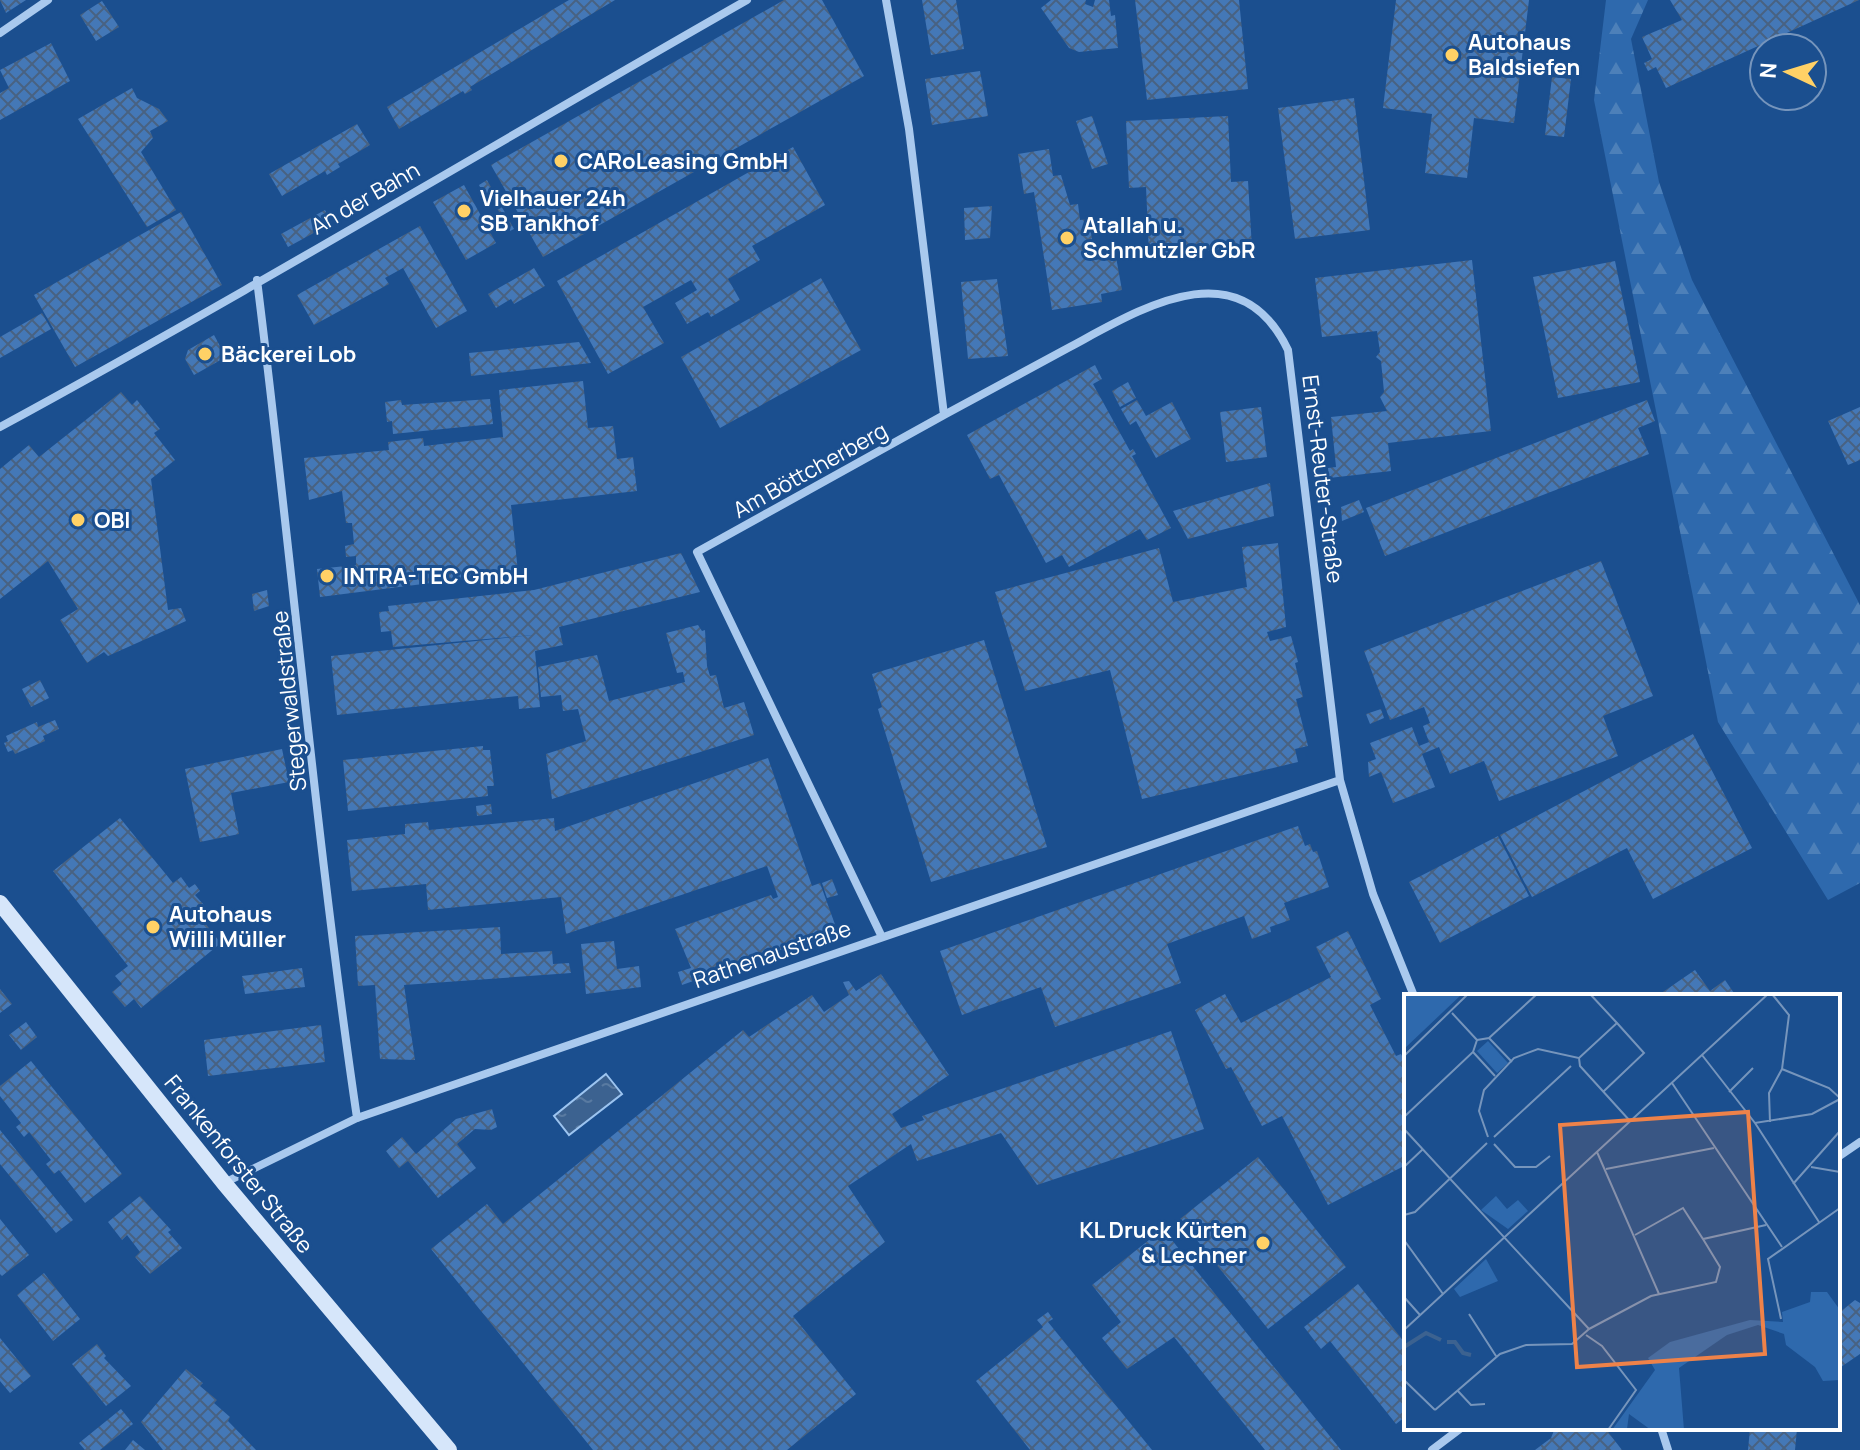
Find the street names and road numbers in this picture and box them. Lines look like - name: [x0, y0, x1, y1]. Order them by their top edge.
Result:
- street label: An der Bahn: [305, 155, 425, 241]
- street label: Ernst-Reuter-Straße: [1295, 373, 1351, 585]
- street label: Am Böttcherberg: [727, 415, 893, 525]
- street label: Stegerwaldstraße: [265, 609, 313, 793]
- street label: Rathenaustraße: [689, 913, 855, 995]
- street label: Frankenforster Straße: [158, 1069, 320, 1260]

